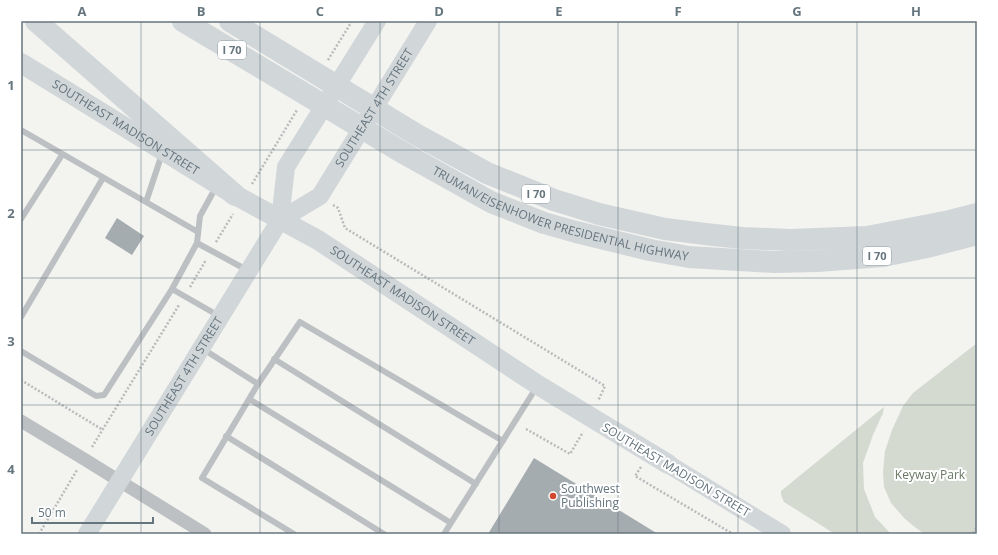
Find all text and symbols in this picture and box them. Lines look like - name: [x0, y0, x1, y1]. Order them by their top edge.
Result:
- text: A: [78, 2, 87, 20]
- text: B: [197, 2, 206, 20]
- text: C: [316, 2, 324, 20]
- text: D: [434, 2, 444, 20]
- text: E: [555, 2, 563, 20]
- text: F: [674, 2, 682, 20]
- text: G: [792, 2, 802, 20]
- text: H: [911, 2, 921, 20]
- road number: I 70: [218, 41, 246, 59]
- street label: SOUTHEAST 4TH STREET: [331, 45, 417, 170]
- street label: SOUTHEAST MADISON STREET: [49, 75, 203, 179]
- text: 1: [7, 76, 15, 94]
- street label: TRUMAN/EISENHOWER PRESIDENTIAL HIGHWAY: [430, 162, 690, 265]
- road number: I 70: [522, 185, 550, 203]
- text: 2: [7, 204, 15, 222]
- street label: SOUTHEAST MADISON STREET: [327, 241, 479, 349]
- road number: I 70: [863, 247, 891, 265]
- street label: SOUTHEAST 4TH STREET: [140, 313, 227, 439]
- text: 3: [7, 332, 15, 350]
- street label: SOUTHEAST MADISON STREET: [599, 419, 754, 521]
- text: 4: [7, 460, 15, 478]
- park label: Keyway Park: [895, 466, 966, 483]
- place label: Southwest Publishing: [561, 480, 620, 511]
- marker: Southwest Publishing: [548, 491, 558, 501]
- scale bar: [32, 499, 153, 525]
- text: 50 m: [38, 504, 66, 521]

